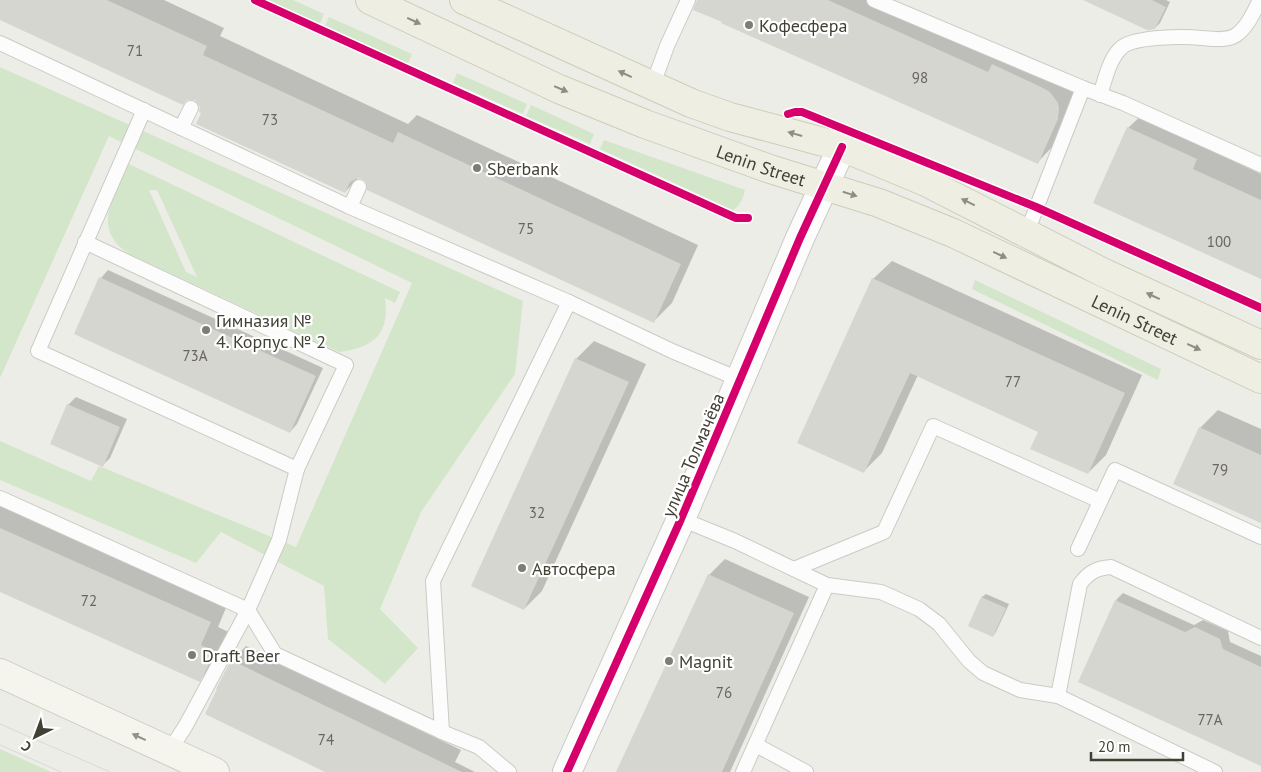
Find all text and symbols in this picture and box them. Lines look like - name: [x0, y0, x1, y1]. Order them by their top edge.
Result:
- place label: Кофесфера: [759, 14, 847, 37]
- one-way arrow: [407, 17, 421, 25]
- marker: Кофесфера: [743, 19, 755, 31]
- house number: 71: [127, 41, 143, 60]
- house number: 98: [912, 68, 928, 87]
- one-way arrow: [618, 70, 632, 78]
- one-way arrow: [554, 86, 568, 94]
- house number: 73: [262, 110, 278, 129]
- one-way arrow: [787, 130, 802, 138]
- street label: Lenin Street: [713, 139, 809, 191]
- place label: Sberbank: [487, 157, 559, 180]
- marker: Sberbank: [471, 162, 483, 174]
- one-way arrow: [842, 191, 857, 199]
- one-way arrow: [961, 198, 975, 206]
- house number: 75: [518, 219, 534, 238]
- house number: 100: [1207, 232, 1231, 251]
- one-way arrow: [993, 251, 1007, 259]
- street label: Lenin Street: [1088, 289, 1182, 350]
- one-way arrow: [1146, 291, 1160, 299]
- place label: Гимназия № 4. Корпус № 2: [216, 309, 326, 353]
- marker: Гимназия № 4. Корпус № 2: [200, 324, 212, 336]
- one-way arrow: [1187, 344, 1201, 352]
- house number: 73А: [182, 346, 208, 365]
- house number: 77: [1005, 372, 1021, 391]
- street label: улица Толмачёва: [656, 389, 730, 521]
- house number: 79: [1212, 460, 1228, 479]
- house number: 32: [529, 503, 545, 522]
- place label: Автосфера: [532, 557, 616, 580]
- marker: Автосфера: [516, 562, 528, 574]
- house number: 72: [81, 591, 97, 610]
- place label: Draft Beer: [202, 644, 280, 667]
- marker: Draft Beer: [186, 649, 198, 661]
- place label: Magnit: [679, 650, 733, 673]
- marker: Magnit: [663, 655, 675, 667]
- house number: 76: [716, 683, 732, 702]
- house number: 77А: [1197, 710, 1223, 729]
- north arrow: [10, 712, 60, 762]
- house number: 74: [318, 730, 334, 749]
- scale bar: [1091, 730, 1184, 762]
- one-way arrow: [132, 733, 146, 741]
- text: С: [17, 737, 35, 756]
- text: 20 m: [1098, 737, 1131, 756]

